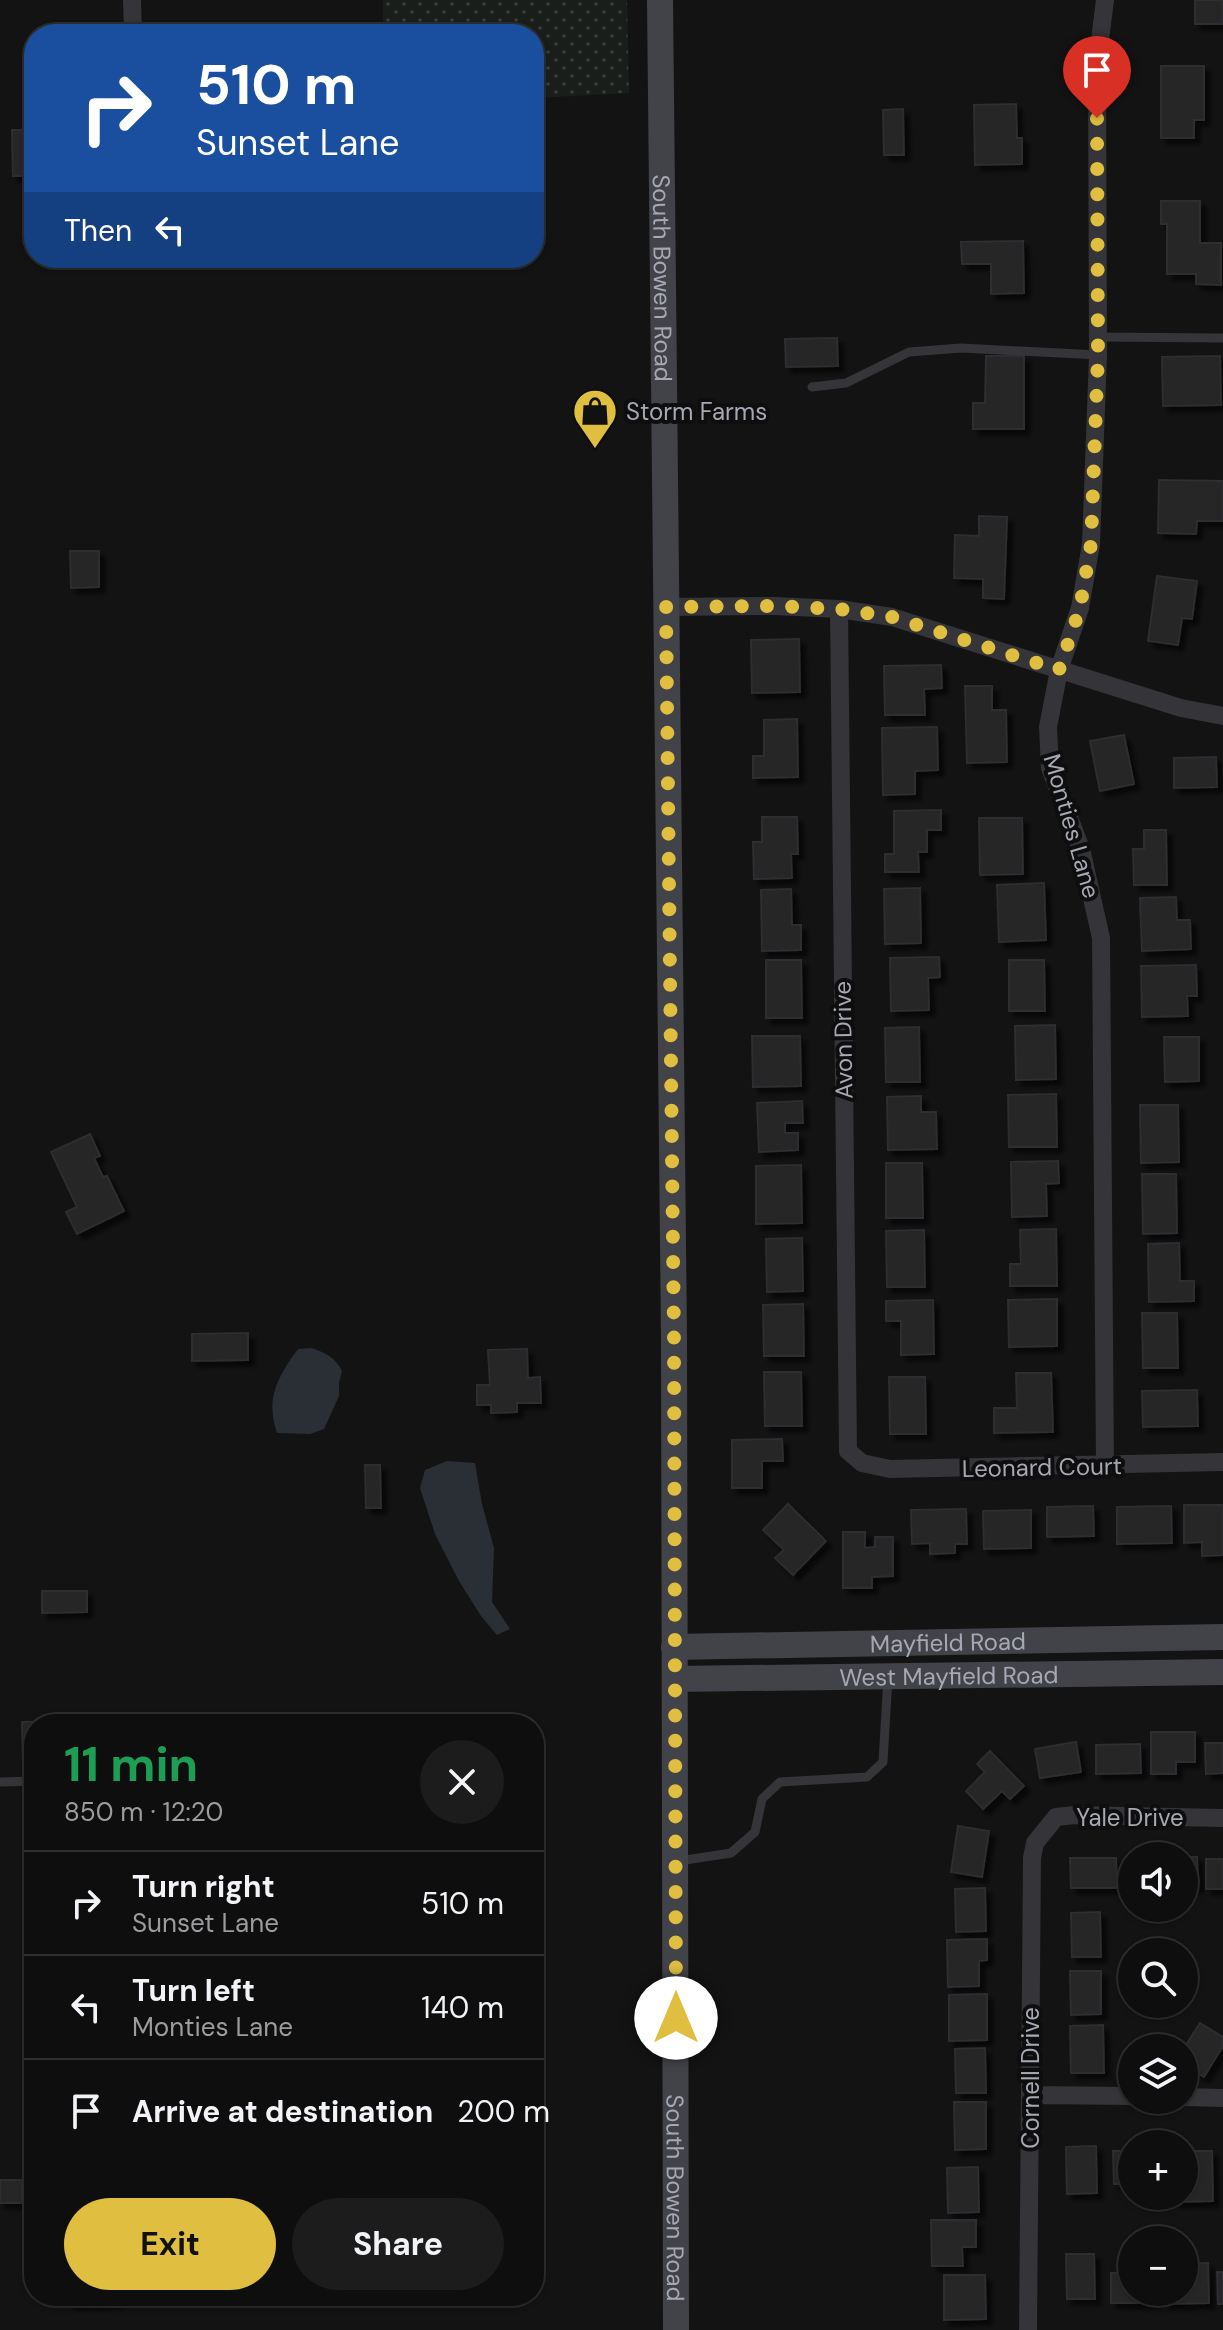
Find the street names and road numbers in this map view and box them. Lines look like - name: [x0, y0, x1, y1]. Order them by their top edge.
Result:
- street label: South Bowen Road: [646, 174, 679, 382]
- street label: Monties Lane: [1037, 750, 1107, 902]
- street label: Avon Drive: [826, 981, 860, 1099]
- street label: Leonard Court: [962, 1450, 1122, 1484]
- street label: Mayfield Road: [870, 1625, 1026, 1659]
- street label: West Mayfield Road: [839, 1659, 1059, 1692]
- street label: Yale Drive: [1076, 1802, 1184, 1833]
- street label: Cornell Drive: [1015, 2007, 1046, 2149]
- street label: South Bowen Road: [660, 2094, 691, 2302]

